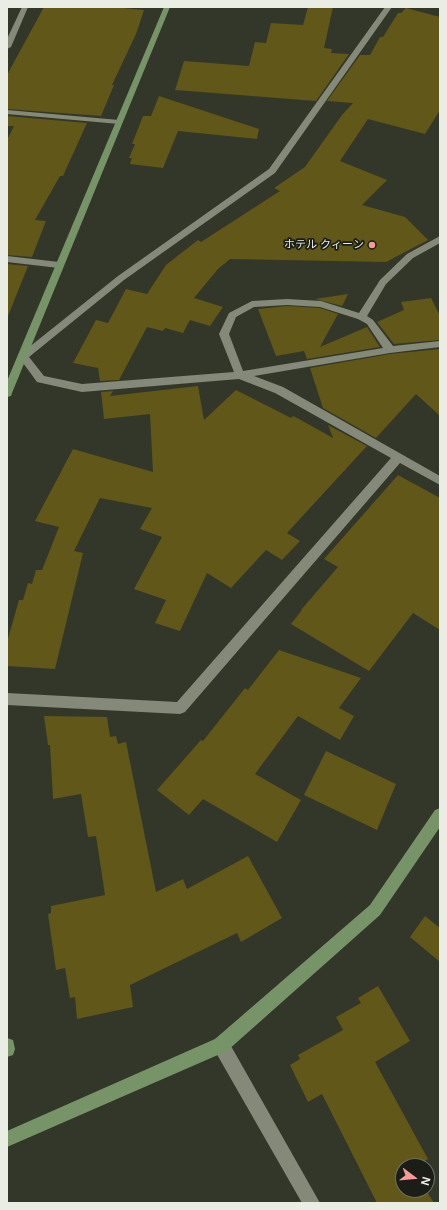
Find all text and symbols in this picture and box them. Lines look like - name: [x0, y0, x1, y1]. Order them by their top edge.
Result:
- place label: ホテル クィーン: [284, 238, 364, 252]
- marker: ホテル クィーン: [367, 240, 377, 250]
- north arrow: [395, 1158, 435, 1198]
- text: N: [418, 1175, 433, 1187]

